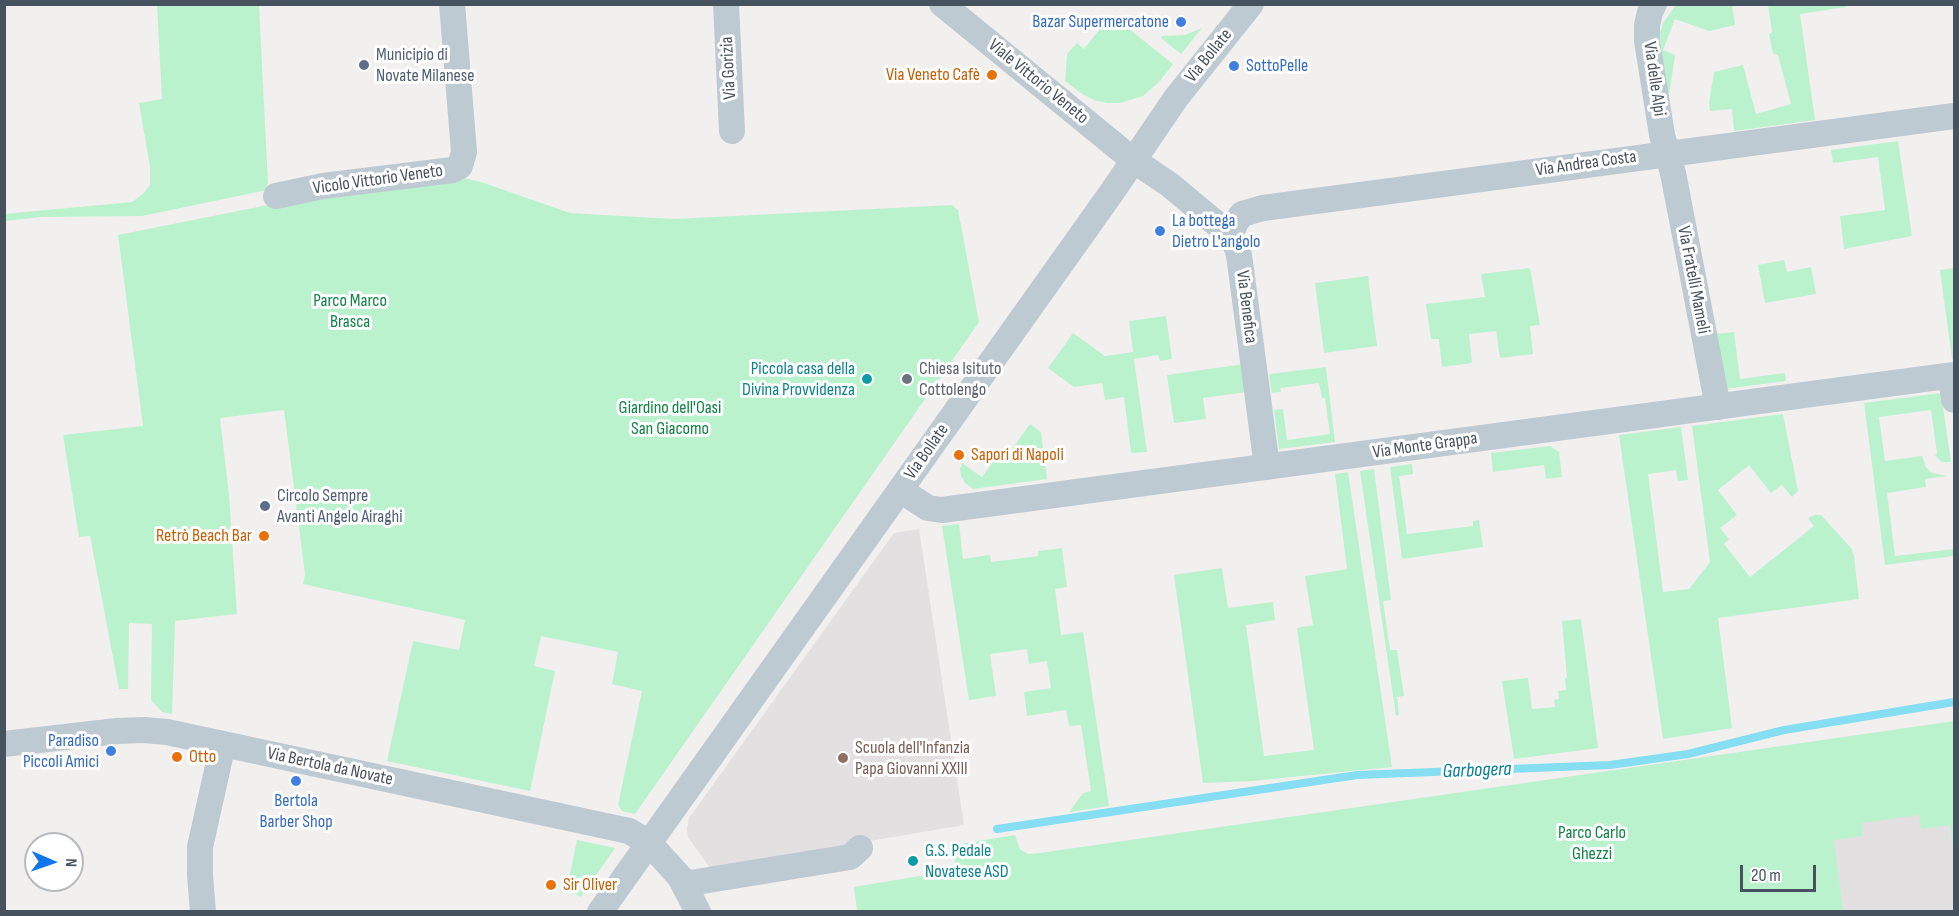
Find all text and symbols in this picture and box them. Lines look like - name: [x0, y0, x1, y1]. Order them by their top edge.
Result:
- place label: Bazar Supermercatone: [1032, 11, 1169, 33]
- marker: Bazar Supermercatone: [1174, 15, 1188, 29]
- street label: Via Bollate: [1181, 25, 1237, 87]
- street label: Viale Vittorio Veneto: [983, 35, 1093, 129]
- street label: Via Gorizia: [717, 36, 741, 100]
- street label: Via delle Alpi: [1638, 40, 1670, 118]
- place label: Municipio di Novate Milanese: [376, 44, 475, 86]
- place label: SottoPelle: [1246, 55, 1308, 77]
- marker: Municipio di Novate Milanese: [357, 58, 371, 72]
- marker: SottoPelle: [1227, 59, 1241, 73]
- place label: Via Veneto Cafè: [886, 64, 980, 86]
- marker: Via Veneto Cafè: [985, 68, 999, 82]
- street label: Via Andrea Costa: [1534, 146, 1638, 182]
- street label: Vicolo Vittorio Veneto: [312, 160, 444, 200]
- place label: La bottega Dietro L'angolo: [1172, 210, 1261, 252]
- marker: La bottega Dietro L'angolo: [1153, 224, 1167, 238]
- street label: Via Fratelli Mameli: [1672, 224, 1714, 336]
- street label: Via Benefica: [1231, 269, 1261, 345]
- park label: Parco Marco Brasca: [313, 290, 387, 332]
- place label: Piccola casa della Divina Provvidenza: [742, 358, 855, 400]
- place label: Chiesa Isituto Cottolengo: [919, 358, 1001, 400]
- marker: Piccola casa della Divina Provvidenza: [860, 372, 874, 386]
- marker: Chiesa Isituto Cottolengo: [900, 372, 914, 386]
- park label: Giardino dell'Oasi San Giacomo: [619, 397, 721, 440]
- street label: Via Bollate: [900, 420, 954, 484]
- street label: Via Monte Grappa: [1371, 428, 1479, 464]
- place label: Sapori di Napoli: [971, 444, 1064, 466]
- marker: Sapori di Napoli: [952, 448, 966, 462]
- place label: Circolo Sempre Avanti Angelo Airaghi: [277, 485, 403, 528]
- marker: Circolo Sempre Avanti Angelo Airaghi: [258, 499, 272, 513]
- place label: Retrò Beach Bar: [156, 525, 252, 547]
- marker: Retrò Beach Bar: [257, 529, 271, 543]
- place label: Paradiso Piccoli Amici: [23, 730, 99, 772]
- place label: Scuola dell'Infanzia Papa Giovanni XXIII: [855, 737, 970, 780]
- street label: Via Bertola da Novate: [265, 743, 395, 791]
- marker: Paradiso Piccoli Amici: [104, 744, 118, 758]
- place label: Otto: [189, 746, 216, 768]
- marker: Otto: [170, 750, 184, 764]
- marker: Scuola dell'Infanzia Papa Giovanni XXIII: [836, 751, 850, 765]
- water label: Garbogera: [1442, 758, 1512, 784]
- marker: Bertola Barber Shop: [289, 774, 303, 788]
- place label: Bertola Barber Shop: [259, 790, 333, 832]
- park label: Parco Carlo Ghezzi: [1558, 822, 1626, 864]
- north arrow: [24, 832, 84, 892]
- place label: G.S. Pedale Novatese ASD: [925, 840, 1009, 882]
- scale bar: [1743, 853, 1820, 891]
- marker: G.S. Pedale Novatese ASD: [906, 854, 920, 868]
- text: N: [61, 858, 80, 867]
- text: 20 m: [1751, 865, 1781, 886]
- place label: Sir Oliver: [563, 874, 617, 896]
- marker: Sir Oliver: [544, 878, 558, 892]

